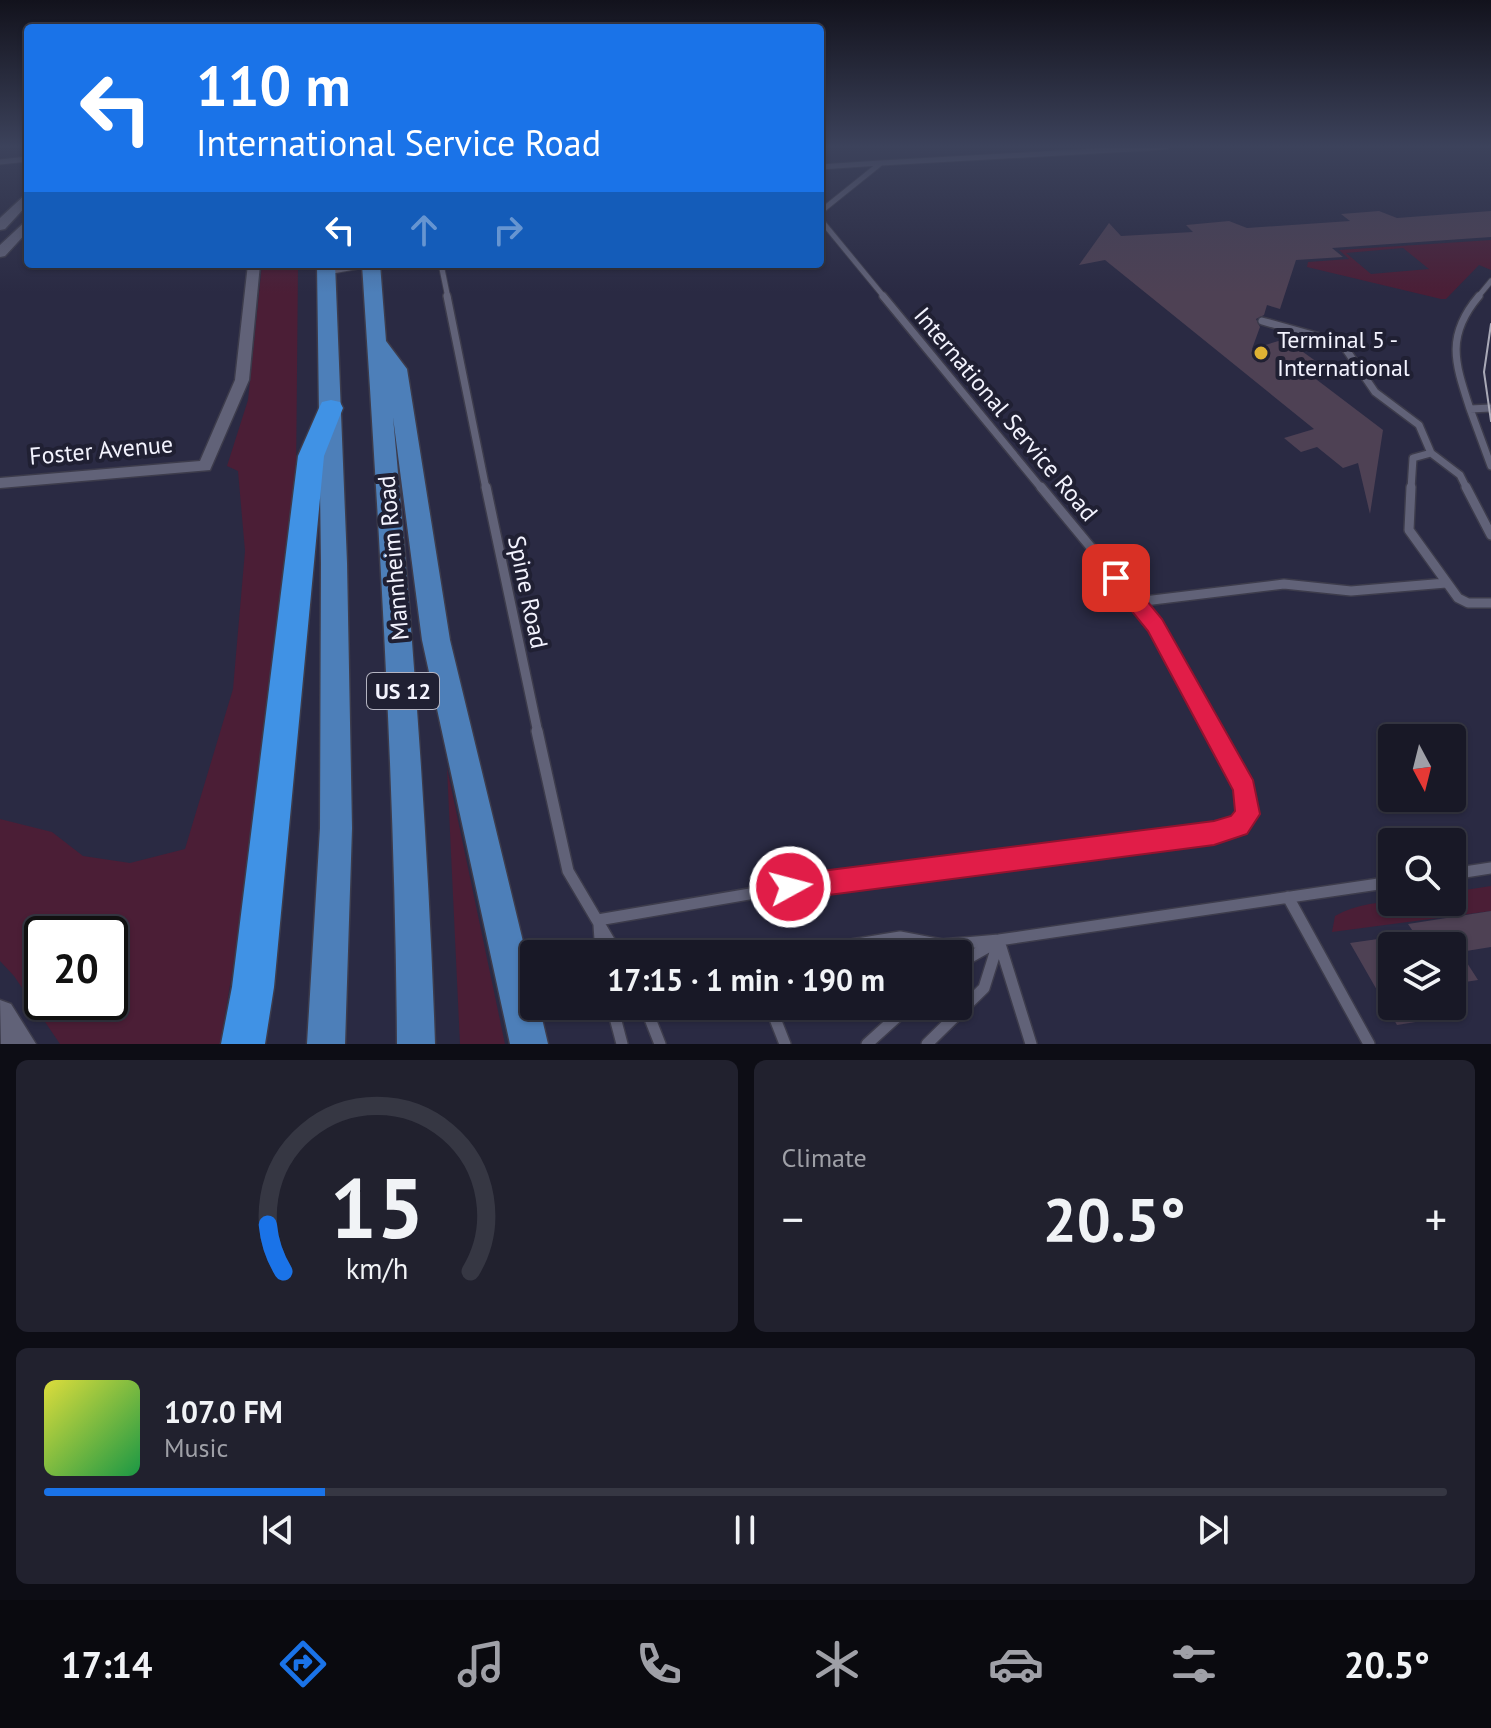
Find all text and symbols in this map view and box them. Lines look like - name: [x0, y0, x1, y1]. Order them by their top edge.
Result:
- text: 110 m: [196, 49, 351, 121]
- icon: left: [64, 56, 168, 160]
- text: International Service Road: [196, 119, 601, 166]
- icon: left: [318, 208, 362, 252]
- icon: ahead: [402, 208, 446, 252]
- icon: right: [486, 208, 530, 252]
- street label: International Service Road: [907, 301, 1105, 527]
- place label: Terminal 5 - International: [1277, 324, 1410, 383]
- marker: Terminal 5 - International: [1252, 344, 1270, 362]
- street label: Foster Avenue: [28, 428, 174, 472]
- street label: Mannheim Road: [370, 474, 416, 642]
- street label: Spine Road: [501, 533, 555, 651]
- pin: [1082, 544, 1150, 612]
- icon: arrive: [1094, 556, 1138, 600]
- road number: US 12: [367, 673, 439, 709]
- north arrow: [1378, 724, 1466, 812]
- map controls: [1378, 724, 1466, 1020]
- button: search: [1378, 828, 1466, 916]
- position arrow: [748, 845, 832, 929]
- speed limit sign: 20: [24, 916, 128, 1020]
- button: layers: [1378, 932, 1466, 1020]
- text: 17:15 · 1 min · 190 m: [607, 960, 885, 999]
- text: Climate: [782, 1141, 867, 1174]
- text: 15: [330, 1153, 424, 1261]
- text: 20.5°: [1043, 1180, 1186, 1258]
- text: −: [782, 1190, 804, 1247]
- text: +: [1425, 1190, 1447, 1247]
- text: km/h: [345, 1250, 408, 1287]
- text: 107.0 FM: [164, 1392, 283, 1431]
- text: Music: [164, 1431, 228, 1464]
- icon: previous: [256, 1508, 300, 1552]
- icon: pause: [723, 1508, 767, 1552]
- icon: next: [1191, 1508, 1235, 1552]
- icon: directions: [275, 1636, 331, 1692]
- icon: music: [453, 1636, 509, 1692]
- icon: phone: [631, 1636, 687, 1692]
- icon: climate: [809, 1636, 865, 1692]
- icon: car: [988, 1636, 1044, 1692]
- icon: filters: [1166, 1636, 1222, 1692]
- text: 17:14: [61, 1641, 152, 1688]
- text: 20.5°: [1344, 1641, 1430, 1688]

